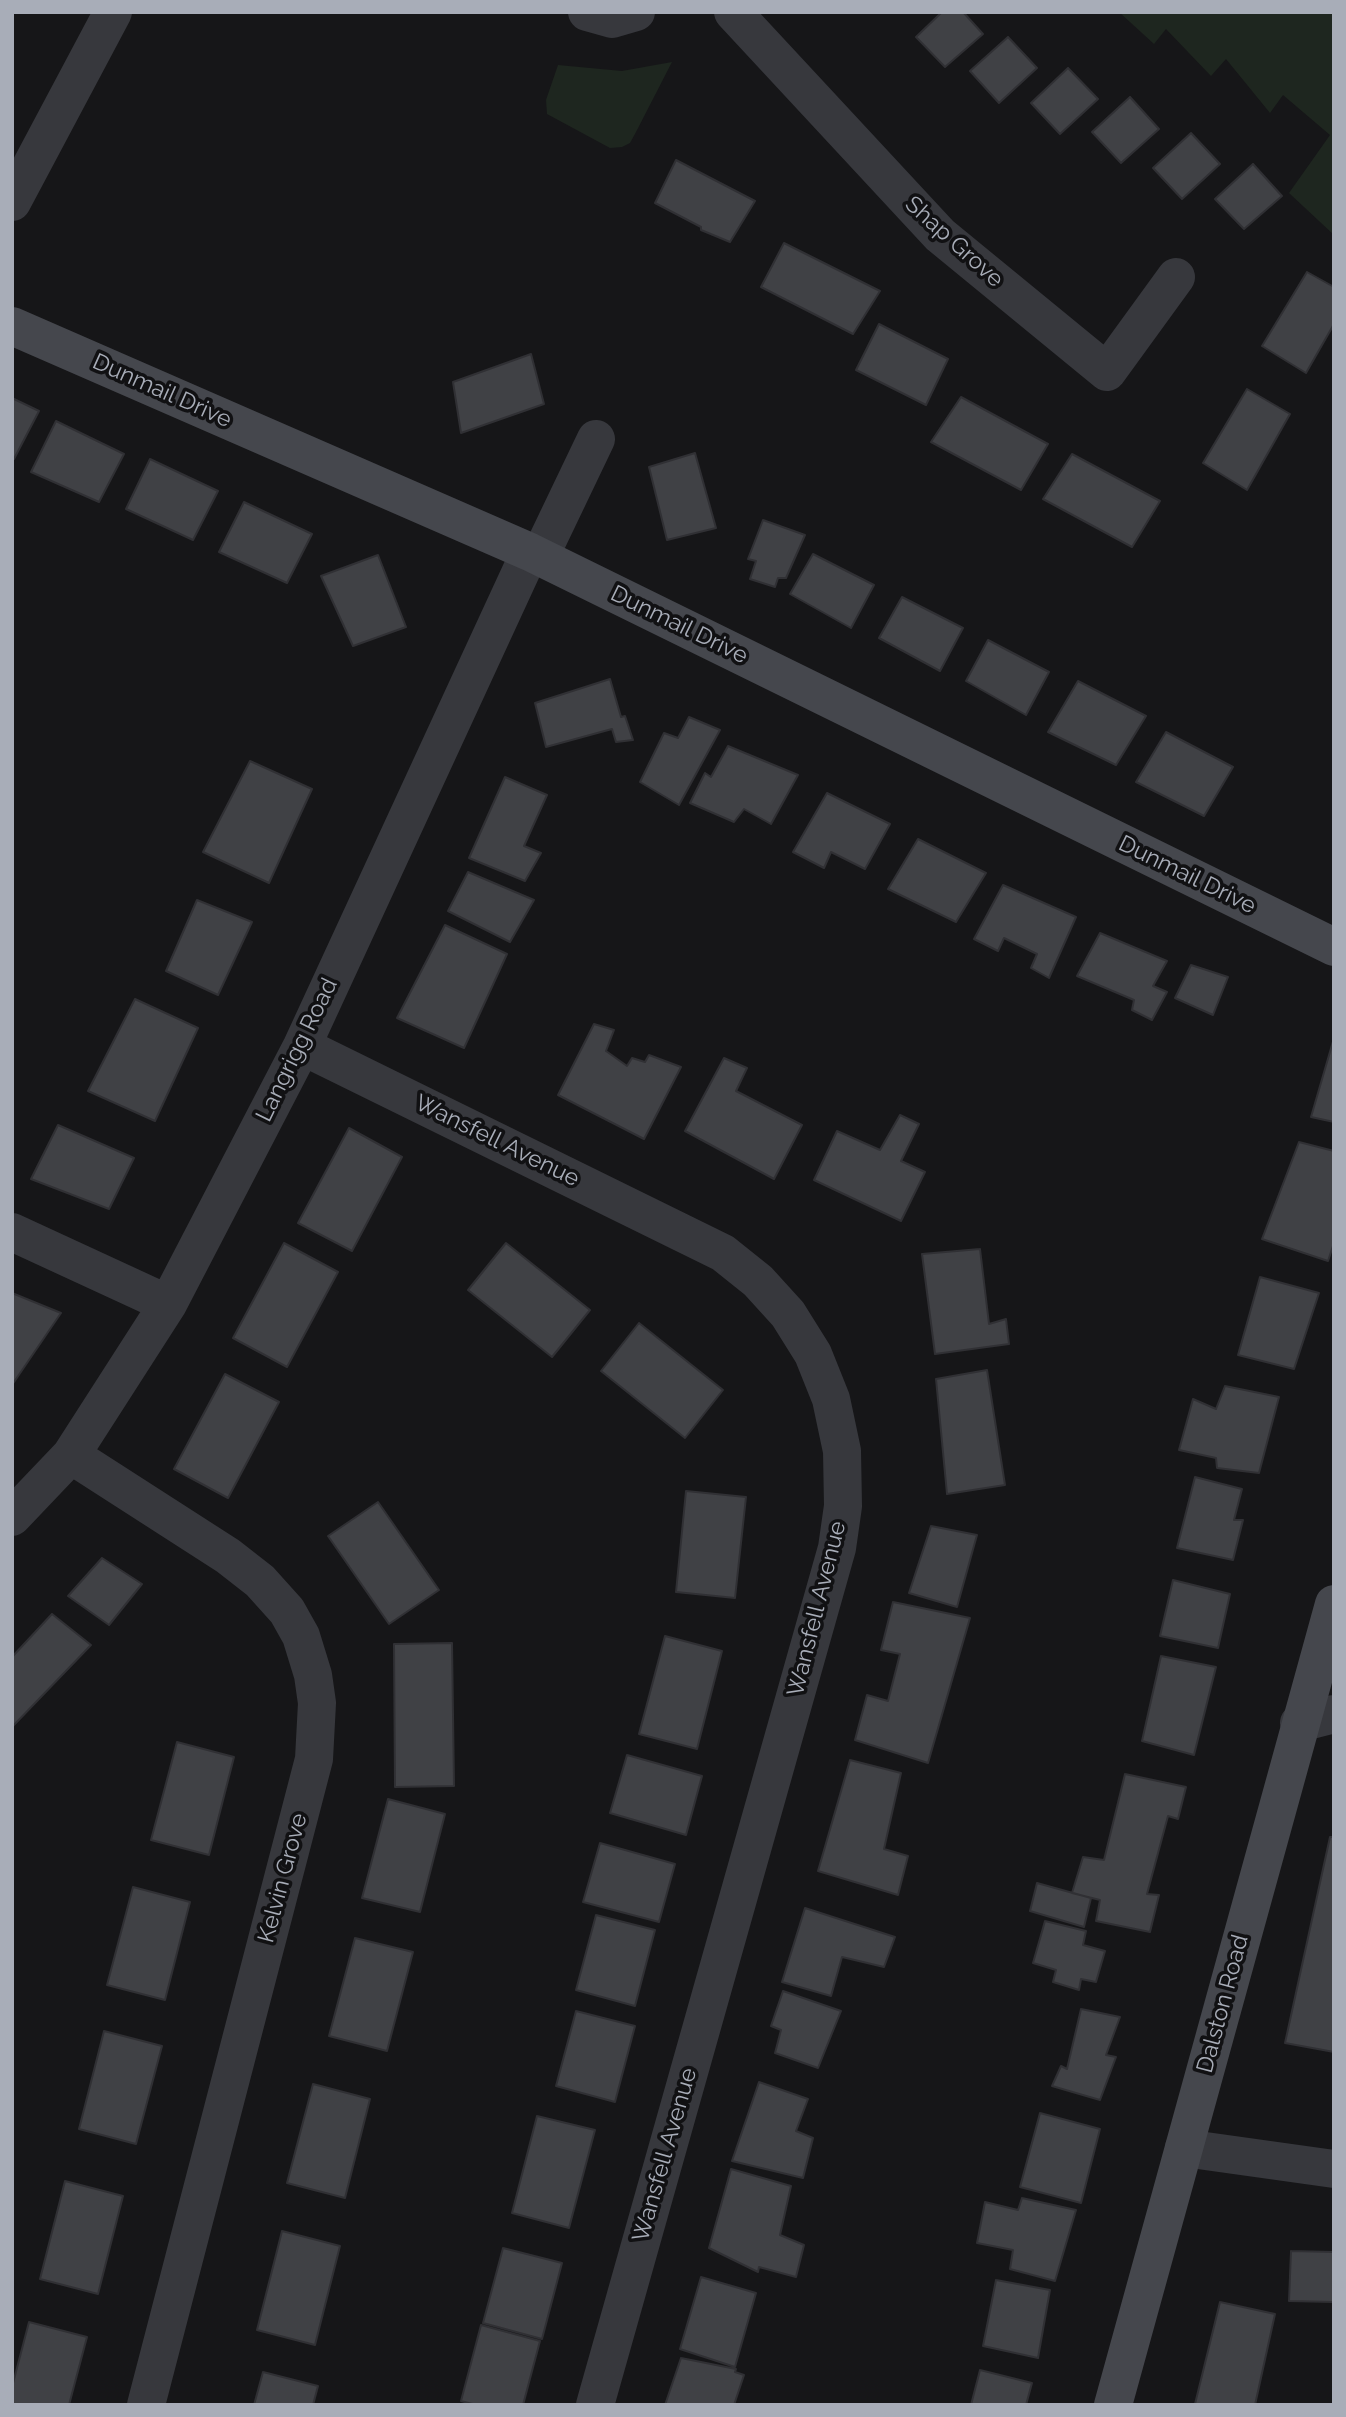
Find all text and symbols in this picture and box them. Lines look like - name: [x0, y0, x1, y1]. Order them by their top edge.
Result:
- street label: Shap Grove: [899, 191, 1009, 293]
- street label: Dunmail Drive: [88, 348, 236, 434]
- street label: Dunmail Drive: [606, 580, 752, 670]
- street label: Dunmail Drive: [1114, 830, 1260, 920]
- street label: Langrigg Road: [250, 974, 344, 1126]
- street label: Wansfell Avenue: [410, 1089, 584, 1193]
- street label: Wansfell Avenue: [782, 1518, 852, 1700]
- street label: Kelvin Grove: [252, 1810, 314, 1946]
- street label: Dalston Road: [1191, 1932, 1255, 2076]
- street label: Wansfell Avenue: [627, 2065, 703, 2245]

